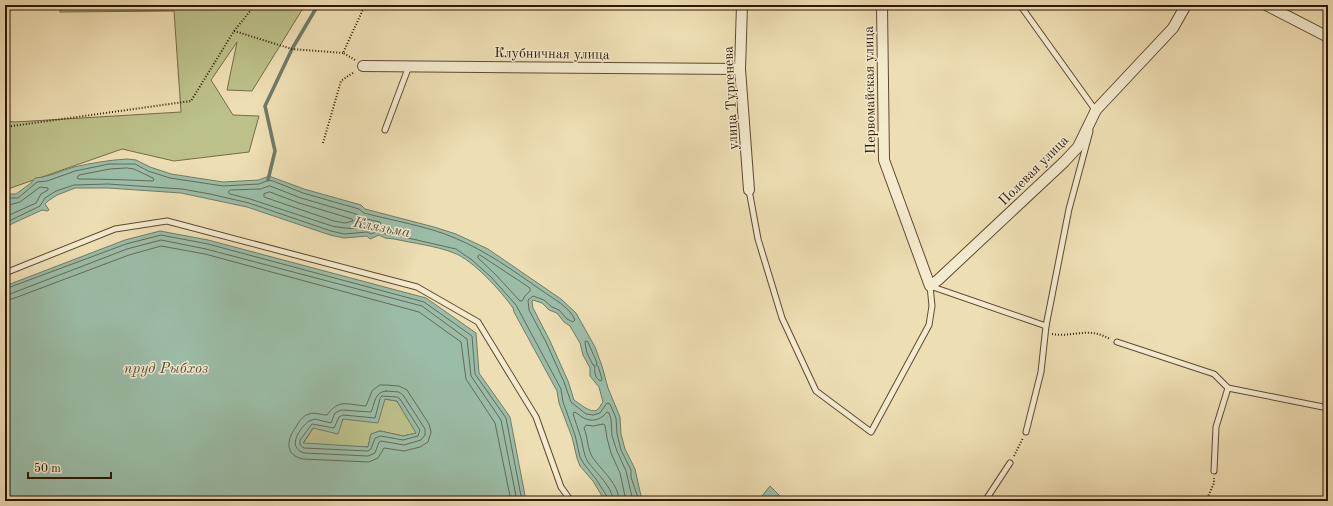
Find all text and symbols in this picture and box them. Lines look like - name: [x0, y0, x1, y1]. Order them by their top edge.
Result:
- street label: Первомайская улица: [862, 26, 878, 154]
- street label: Клубничная улица: [494, 46, 610, 62]
- street label: улица Тургенева: [721, 46, 741, 150]
- street label: Полевая улица: [996, 133, 1071, 208]
- water label: Клязьма: [351, 215, 411, 241]
- water label: пруд Рыбхоз: [124, 361, 208, 377]
- scale bar: [28, 454, 111, 480]
- text: 50 m: [34, 462, 61, 475]

